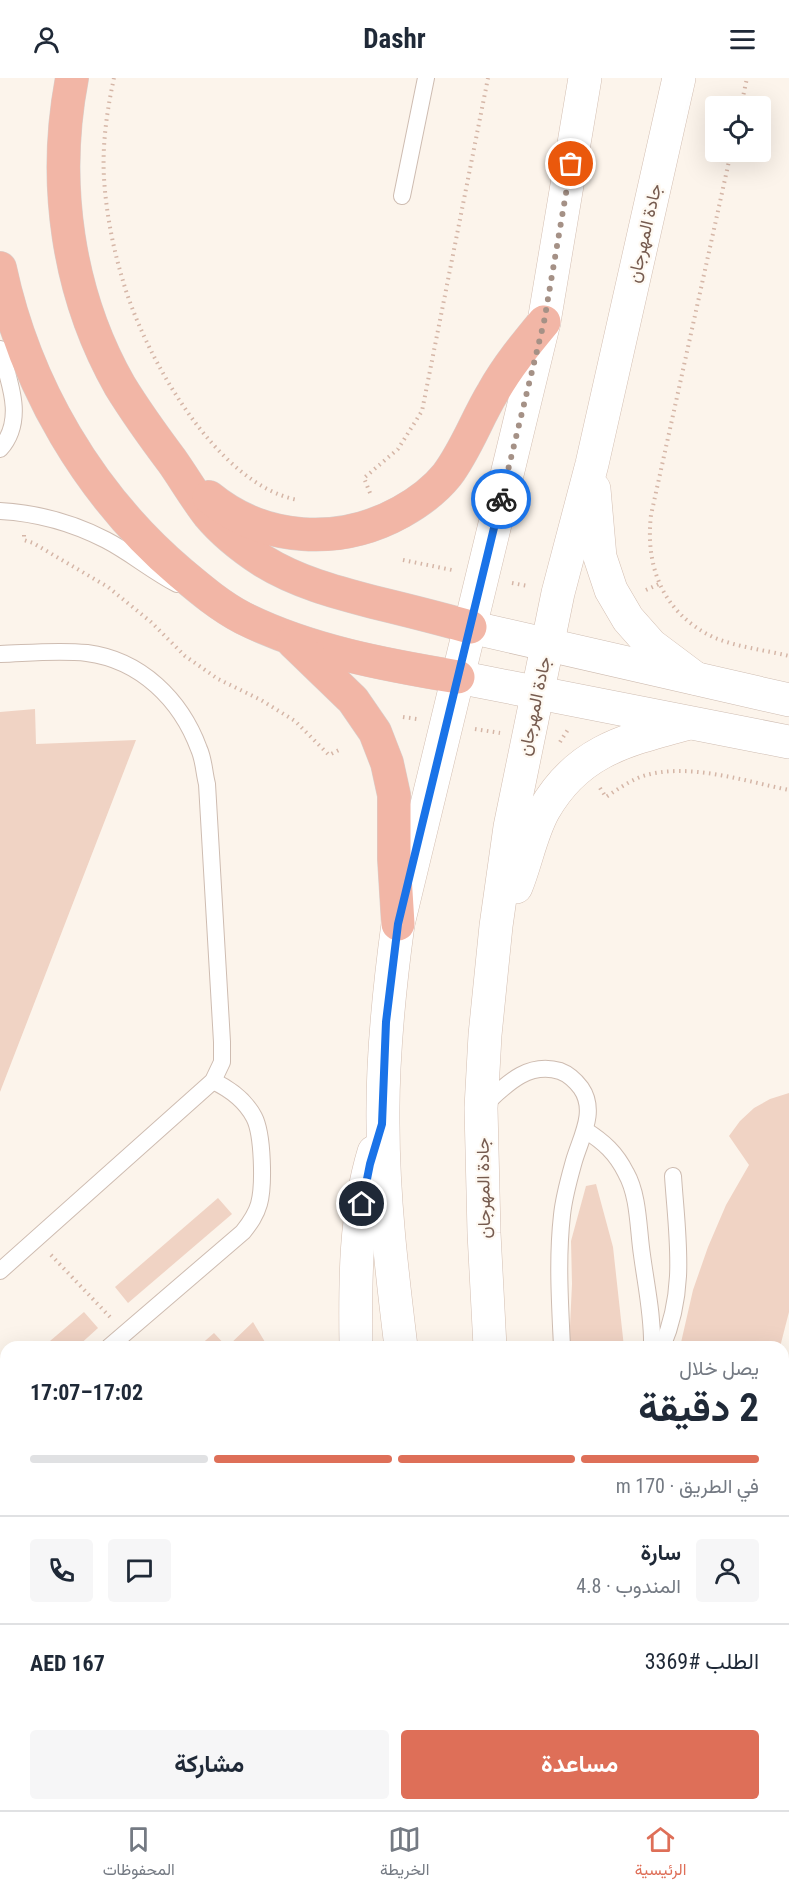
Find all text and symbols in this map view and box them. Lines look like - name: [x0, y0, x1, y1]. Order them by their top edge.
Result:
- icon: person: [30, 23, 63, 56]
- text: Dashr: [363, 23, 426, 55]
- icon: menu: [726, 23, 759, 56]
- map controls: [705, 96, 771, 162]
- button: locate: [705, 96, 771, 162]
- pin: [545, 138, 596, 189]
- icon: bag: [554, 147, 587, 180]
- street label: جادة المهرجان: [622, 181, 667, 285]
- courier: [471, 469, 531, 529]
- icon: bike: [485, 483, 518, 516]
- street label: جادة المهرجان: [513, 654, 556, 758]
- street label: جادة المهرجان: [472, 1137, 495, 1239]
- pin: [336, 1178, 387, 1229]
- icon: home: [345, 1187, 378, 1220]
- text: يصل خلال: [679, 1356, 759, 1380]
- text: 17:02–17:07: [30, 1380, 143, 1405]
- text: 2 دقيقة: [638, 1385, 759, 1431]
- text: في الطريق · 170 m: [616, 1474, 759, 1498]
- button: phone: [30, 1539, 93, 1602]
- button: chat: [108, 1539, 171, 1602]
- button: person: [696, 1539, 759, 1602]
- text: سارة: [640, 1540, 681, 1565]
- text: المندوب · 4.8: [576, 1574, 681, 1598]
- text: الطلب #3369: [645, 1649, 759, 1674]
- text: AED 167: [30, 1651, 105, 1676]
- button: مشاركة: [30, 1730, 389, 1799]
- button: مساعدة: [401, 1730, 759, 1799]
- tab: المحفوظات: [103, 1823, 175, 1884]
- tab: الخريطة: [380, 1823, 429, 1884]
- tab: الرئيسية: [635, 1823, 686, 1884]

